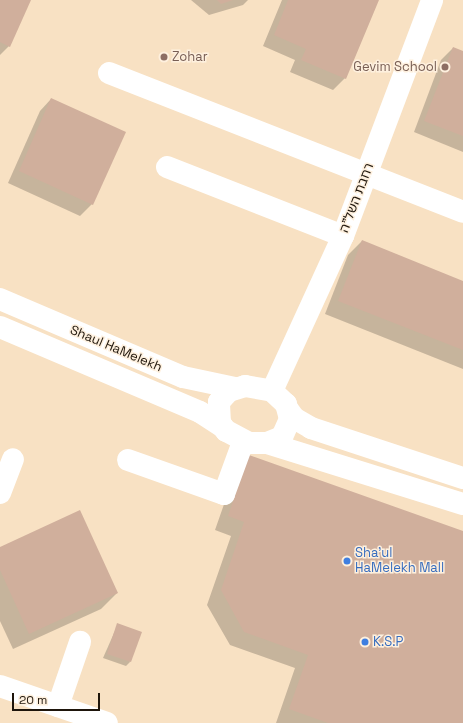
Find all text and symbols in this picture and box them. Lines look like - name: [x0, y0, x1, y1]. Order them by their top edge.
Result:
- place label: Zohar: [172, 49, 208, 65]
- marker: Zohar: [159, 52, 169, 62]
- place label: Gevim School: [353, 59, 437, 75]
- marker: Gevim School: [440, 62, 450, 72]
- street label: רחבת השל"ה: [337, 161, 377, 235]
- street label: Shaul HaMelekh: [68, 323, 164, 375]
- place label: Sha'ul HaMelekh Mall: [355, 546, 444, 577]
- marker: Sha'ul HaMelekh Mall: [342, 556, 352, 566]
- place label: K.S.P: [373, 634, 403, 650]
- marker: K.S.P: [360, 637, 370, 647]
- scale bar: [14, 685, 102, 711]
- text: 20 m: [19, 692, 47, 708]

